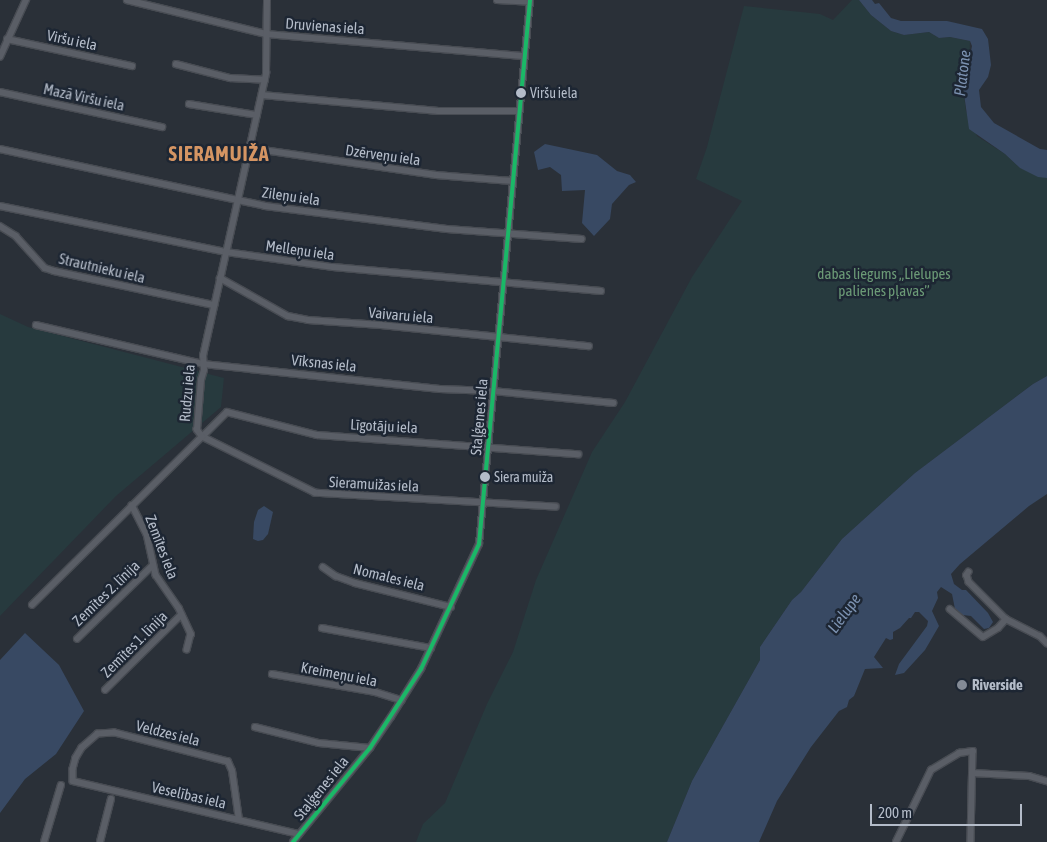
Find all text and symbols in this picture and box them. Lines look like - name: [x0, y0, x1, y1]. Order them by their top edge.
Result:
- street label: Druvienas iela: [285, 14, 365, 38]
- street label: Viršu iela: [45, 26, 99, 54]
- water label: Platone: [950, 49, 974, 97]
- street label: Mazā Viršu iela: [42, 80, 126, 114]
- place label: Viršu iela: [530, 85, 578, 101]
- marker: Viršu iela: [516, 88, 526, 98]
- district label: SIERAMUIŽA: [167, 141, 271, 165]
- street label: Dzērveņu iela: [344, 141, 422, 169]
- street label: Zileņu iela: [261, 183, 321, 209]
- street label: Melleņu iela: [264, 236, 336, 264]
- street label: Strautnieku iela: [57, 249, 147, 287]
- park label: dabas liegums „Lielupes palienes pļavas”: [817, 264, 951, 299]
- street label: Vaivaru iela: [368, 303, 434, 327]
- street label: Vīksnas iela: [290, 351, 358, 375]
- street label: Rudzu iela: [176, 363, 198, 423]
- street label: Staļģenes iela: [467, 378, 491, 456]
- street label: Līgotāju iela: [350, 415, 418, 437]
- place label: Siera muiža: [494, 469, 553, 485]
- marker: Siera muiža: [480, 472, 490, 482]
- street label: Sieramuižas iela: [329, 473, 419, 495]
- street label: Zemītes iela: [142, 512, 182, 582]
- street label: Zemītes 2. līnija: [69, 556, 143, 630]
- street label: Nomales iela: [351, 559, 427, 595]
- water label: Lielupe: [823, 590, 865, 636]
- street label: Zemītes 1. līnija: [97, 607, 171, 681]
- street label: Kreimeņu iela: [299, 658, 379, 690]
- place label: Riverside: [972, 676, 1023, 694]
- marker: Riverside: [956, 679, 968, 691]
- street label: Veldzes iela: [134, 716, 202, 750]
- street label: Staļģenes iela: [290, 752, 352, 824]
- street label: Veselības iela: [150, 778, 228, 812]
- scale bar: [872, 794, 1024, 826]
- text: 200 m: [878, 804, 912, 821]

